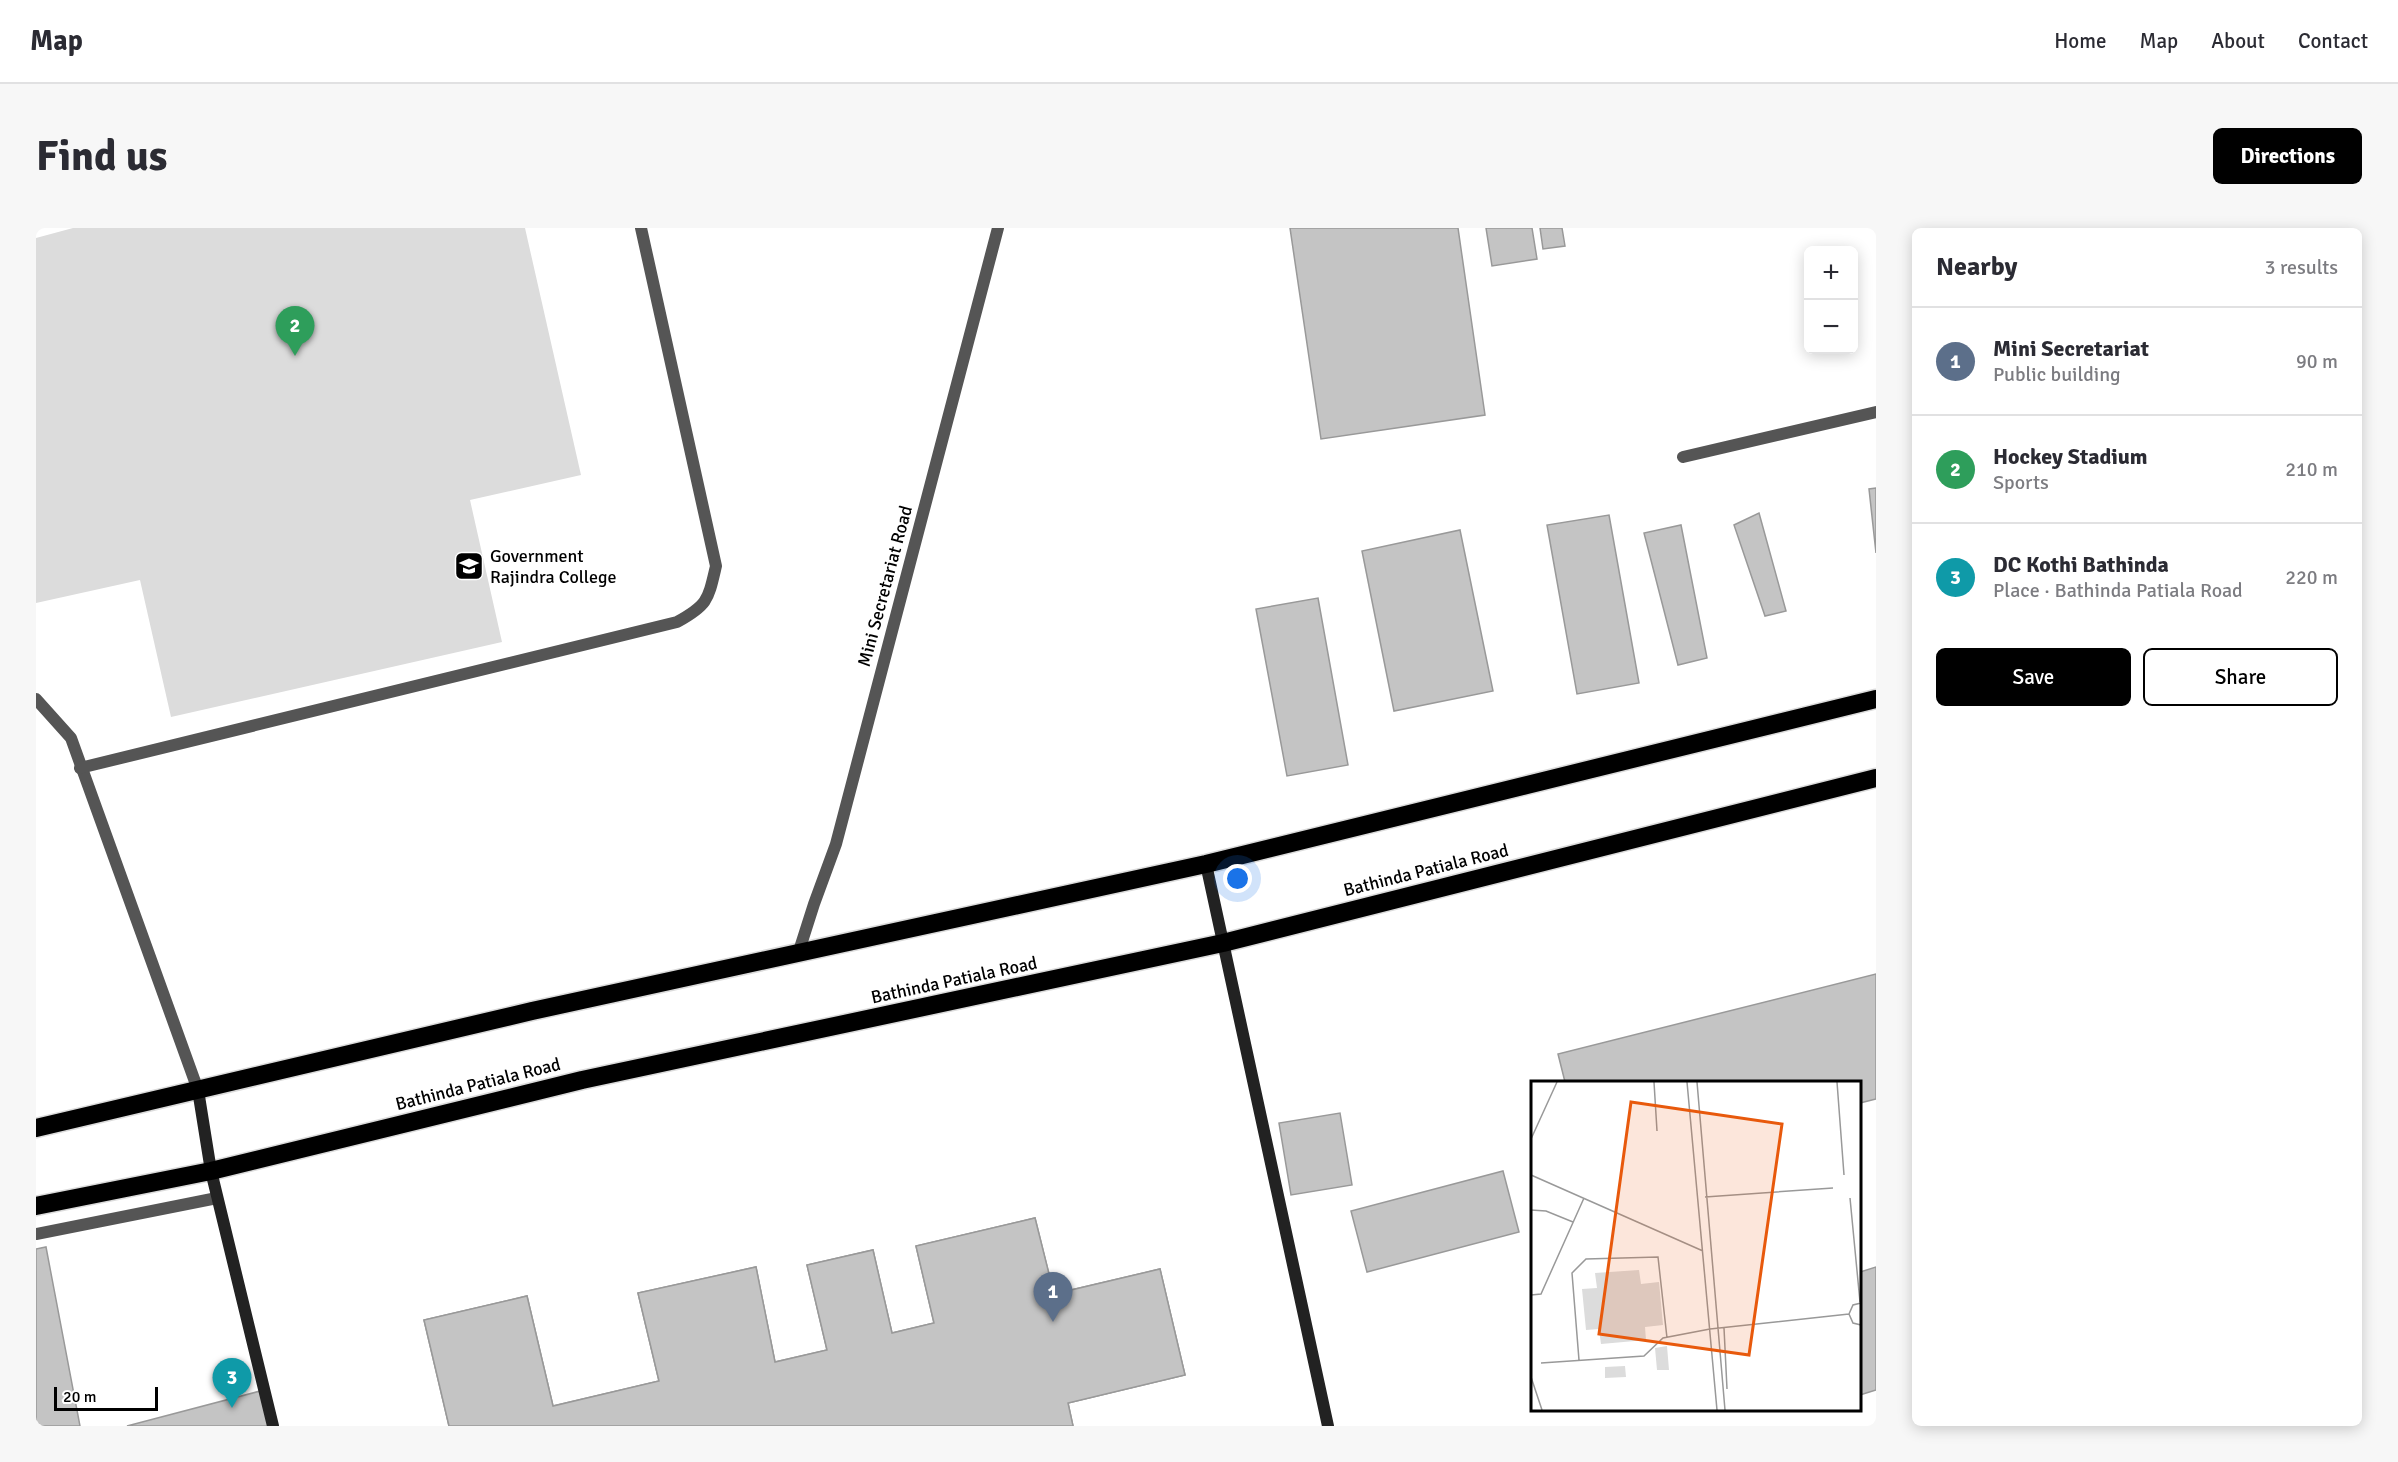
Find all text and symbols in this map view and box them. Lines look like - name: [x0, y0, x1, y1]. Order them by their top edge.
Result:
- text: Map: [30, 24, 83, 58]
- text: Home: [2054, 28, 2107, 54]
- text: Map: [2140, 28, 2178, 54]
- text: About: [2211, 28, 2265, 54]
- text: Contact: [2298, 28, 2368, 54]
- button: Directions: [2213, 128, 2362, 184]
- text: Find us: [36, 131, 167, 182]
- map controls: [1804, 246, 1858, 354]
- button: +: [1804, 246, 1858, 300]
- text: Nearby: [1936, 251, 2017, 283]
- text: 3 results: [2265, 255, 2338, 280]
- button: −: [1804, 300, 1858, 354]
- pin: 2: [276, 306, 314, 356]
- text: Mini Secretariat: [1993, 335, 2149, 362]
- text: 1: [1950, 349, 1961, 374]
- text: 90 m: [2296, 349, 2338, 374]
- text: Public building: [1993, 362, 2121, 387]
- text: Hockey Stadium: [1993, 443, 2148, 470]
- text: 2: [1950, 457, 1961, 482]
- text: 210 m: [2285, 457, 2338, 482]
- text: Sports: [1993, 470, 2049, 495]
- street label: Mini Secretariat Road: [853, 503, 917, 669]
- place label: Government Rajindra College: [490, 545, 616, 588]
- school or university icon: Government Rajindra College: [453, 550, 485, 582]
- text: DC Kothi Bathinda: [1993, 551, 2169, 578]
- text: 3: [1950, 565, 1961, 590]
- text: 220 m: [2285, 565, 2338, 590]
- text: Place · Bathinda Patiala Road: [1993, 578, 2243, 603]
- button: Save: [1936, 648, 2131, 706]
- button: Share: [2143, 648, 2338, 706]
- street label: Bathinda Patiala Road: [1341, 839, 1511, 901]
- your location: [1223, 864, 1252, 893]
- street label: Bathinda Patiala Road: [869, 952, 1039, 1008]
- street label: Bathinda Patiala Road: [393, 1053, 563, 1115]
- inset map: [1531, 1081, 1861, 1411]
- pin: 1: [1034, 1272, 1072, 1322]
- pin: 3: [212, 1358, 252, 1408]
- scale bar: [54, 1384, 158, 1412]
- text: 20 m: [63, 1387, 97, 1407]

